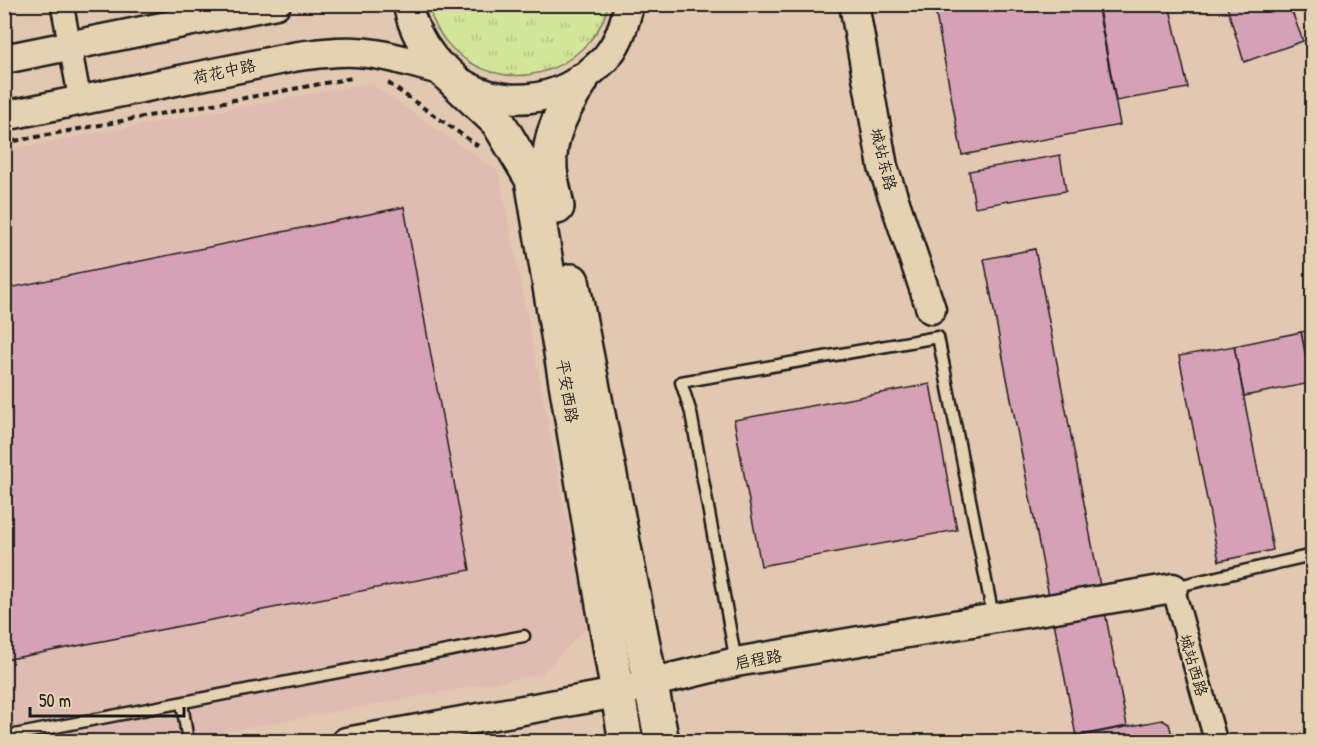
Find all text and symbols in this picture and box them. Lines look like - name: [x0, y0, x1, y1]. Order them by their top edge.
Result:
- street label: 荷花中路: [190, 54, 258, 88]
- street label: 城站东路: [866, 125, 902, 193]
- street label: 平安西路: [552, 358, 584, 424]
- street label: 城站西路: [1175, 631, 1213, 699]
- street label: 启程路: [732, 644, 784, 674]
- scale bar: [30, 680, 184, 718]
- text: 50 m: [39, 688, 71, 713]

